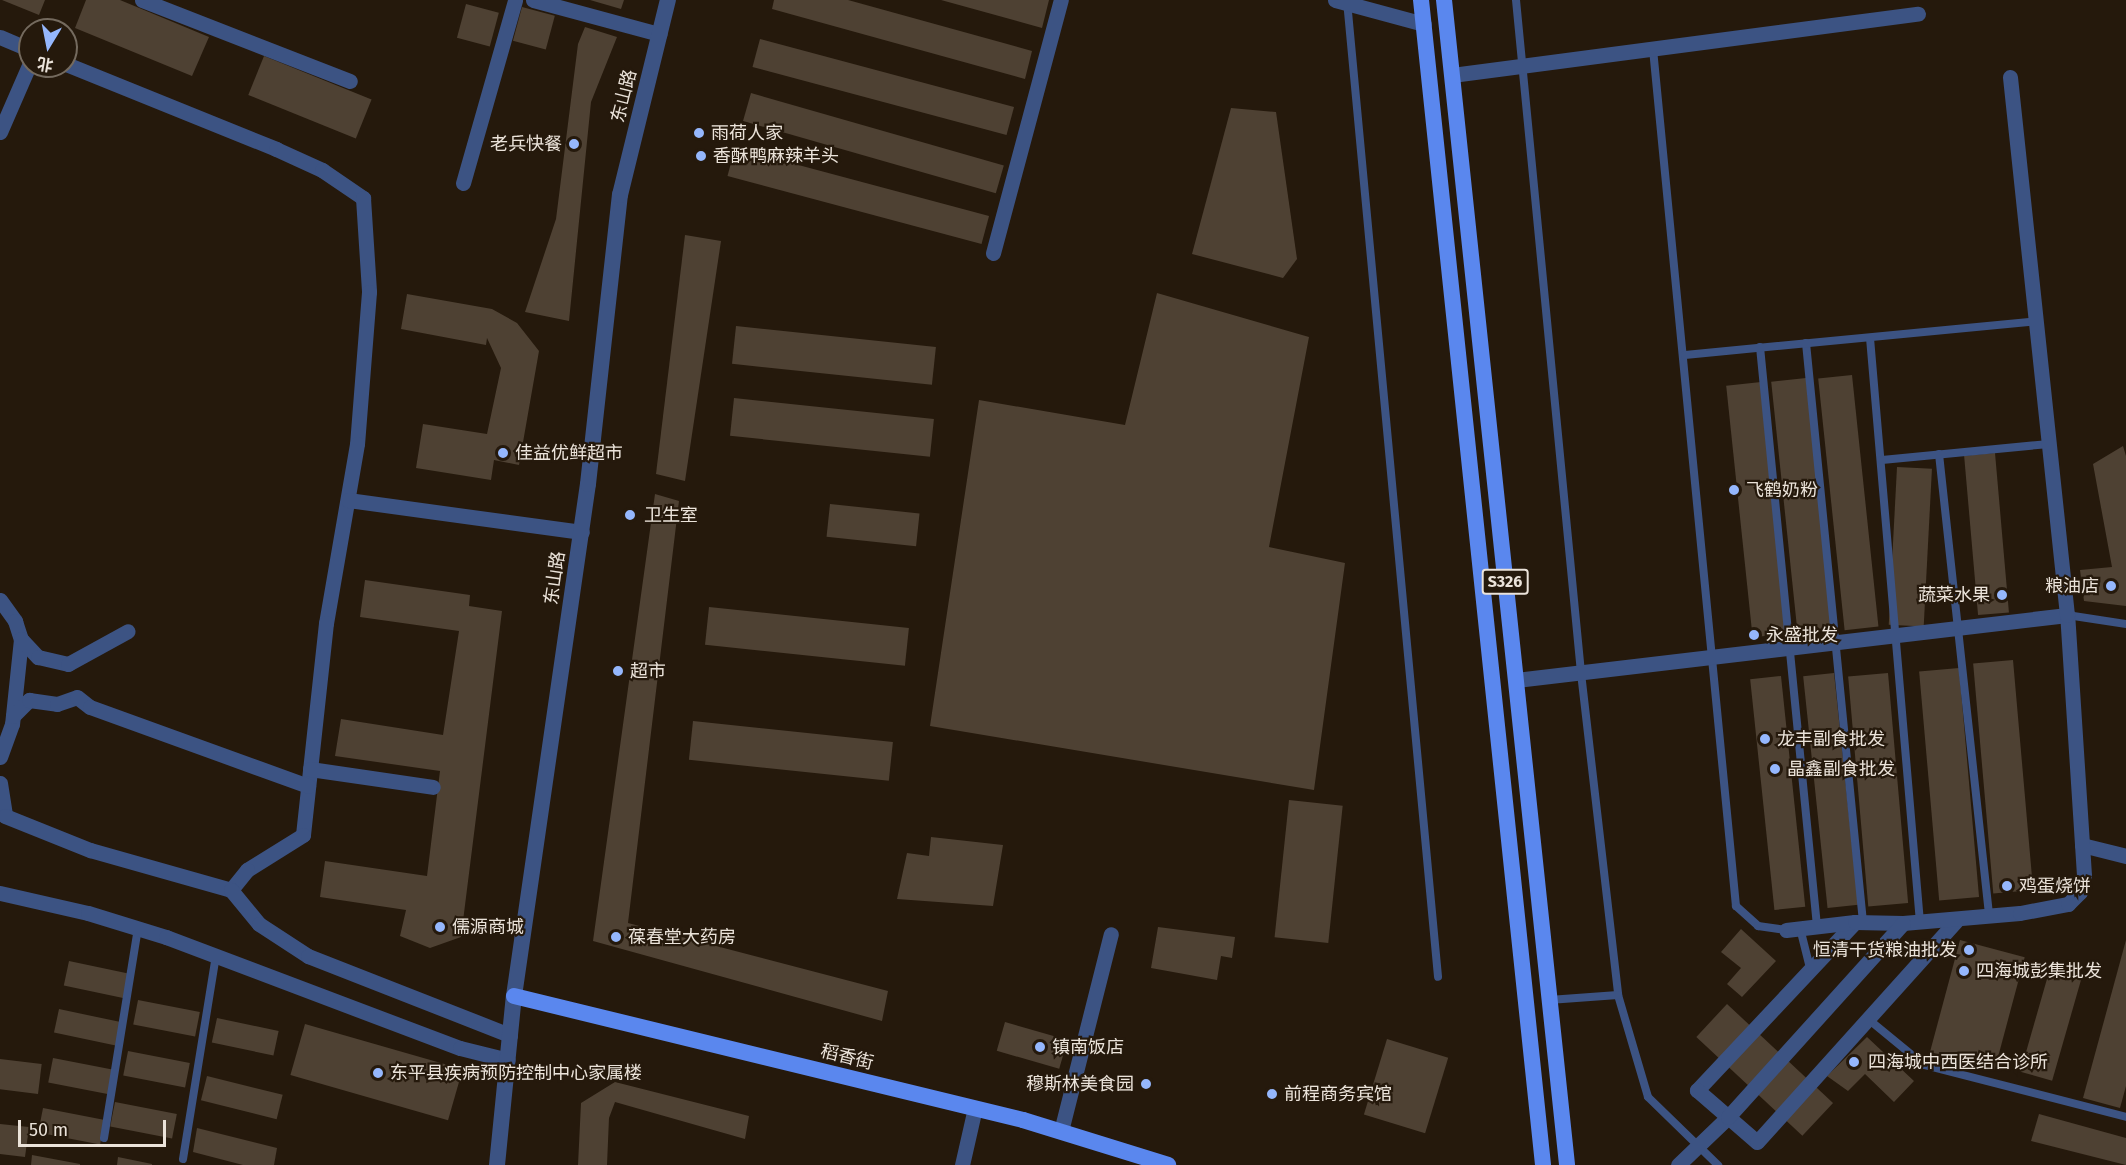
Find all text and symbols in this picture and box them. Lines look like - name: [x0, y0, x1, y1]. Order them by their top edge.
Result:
- north arrow: [18, 18, 78, 78]
- text: 北: [36, 54, 55, 75]
- street label: 东山路: [607, 67, 641, 125]
- place label: 雨荷人家: [711, 122, 783, 144]
- marker: 雨荷人家: [692, 126, 706, 140]
- place label: 老兵快餐: [490, 133, 562, 155]
- marker: 老兵快餐: [567, 137, 581, 151]
- place label: 香酥鸭麻辣羊头: [713, 145, 839, 167]
- marker: 香酥鸭麻辣羊头: [694, 149, 708, 163]
- place label: 佳益优鲜超市: [515, 442, 623, 464]
- marker: 佳益优鲜超市: [496, 446, 510, 460]
- place label: 飞鹤奶粉: [1746, 479, 1818, 501]
- marker: 飞鹤奶粉: [1727, 483, 1741, 497]
- place label: 卫生室: [644, 504, 698, 526]
- marker: 卫生室: [621, 506, 639, 524]
- street label: 东山路: [541, 550, 569, 606]
- road number: S326: [1481, 569, 1529, 595]
- place label: 粮油店: [2045, 575, 2099, 597]
- marker: 粮油店: [2104, 579, 2118, 593]
- place label: 蔬菜水果: [1918, 584, 1990, 606]
- marker: 蔬菜水果: [1995, 588, 2009, 602]
- place label: 永盛批发: [1766, 624, 1838, 646]
- marker: 永盛批发: [1747, 628, 1761, 642]
- place label: 超市: [630, 660, 666, 682]
- marker: 超市: [611, 664, 625, 678]
- place label: 龙丰副食批发: [1777, 728, 1885, 750]
- marker: 龙丰副食批发: [1758, 732, 1772, 746]
- place label: 晶鑫副食批发: [1787, 758, 1895, 780]
- marker: 晶鑫副食批发: [1768, 762, 1782, 776]
- place label: 鸡蛋烧饼: [2019, 875, 2091, 897]
- marker: 鸡蛋烧饼: [2000, 879, 2014, 893]
- place label: 儒源商城: [452, 916, 524, 938]
- marker: 儒源商城: [433, 920, 447, 934]
- place label: 葆春堂大药房: [628, 926, 736, 948]
- marker: 葆春堂大药房: [609, 930, 623, 944]
- place label: 恒清干货粮油批发: [1813, 939, 1957, 961]
- marker: 恒清干货粮油批发: [1962, 943, 1976, 957]
- place label: 四海城彭集批发: [1976, 960, 2102, 982]
- marker: 四海城彭集批发: [1957, 964, 1971, 978]
- place label: 镇南饭店: [1052, 1036, 1124, 1058]
- street label: 稻香街: [818, 1040, 876, 1074]
- marker: 镇南饭店: [1033, 1040, 1047, 1054]
- place label: 四海城中西医结合诊所: [1868, 1051, 2048, 1073]
- marker: 四海城中西医结合诊所: [1845, 1053, 1863, 1071]
- place label: 东平县疾病预防控制中心家属楼: [390, 1062, 642, 1084]
- marker: 东平县疾病预防控制中心家属楼: [371, 1066, 385, 1080]
- place label: 穆斯林美食园: [1026, 1073, 1134, 1095]
- marker: 穆斯林美食园: [1139, 1077, 1153, 1091]
- place label: 前程商务宾馆: [1284, 1083, 1392, 1105]
- marker: 前程商务宾馆: [1265, 1087, 1279, 1101]
- scale bar: [21, 1108, 170, 1146]
- text: 50 m: [29, 1119, 68, 1141]

